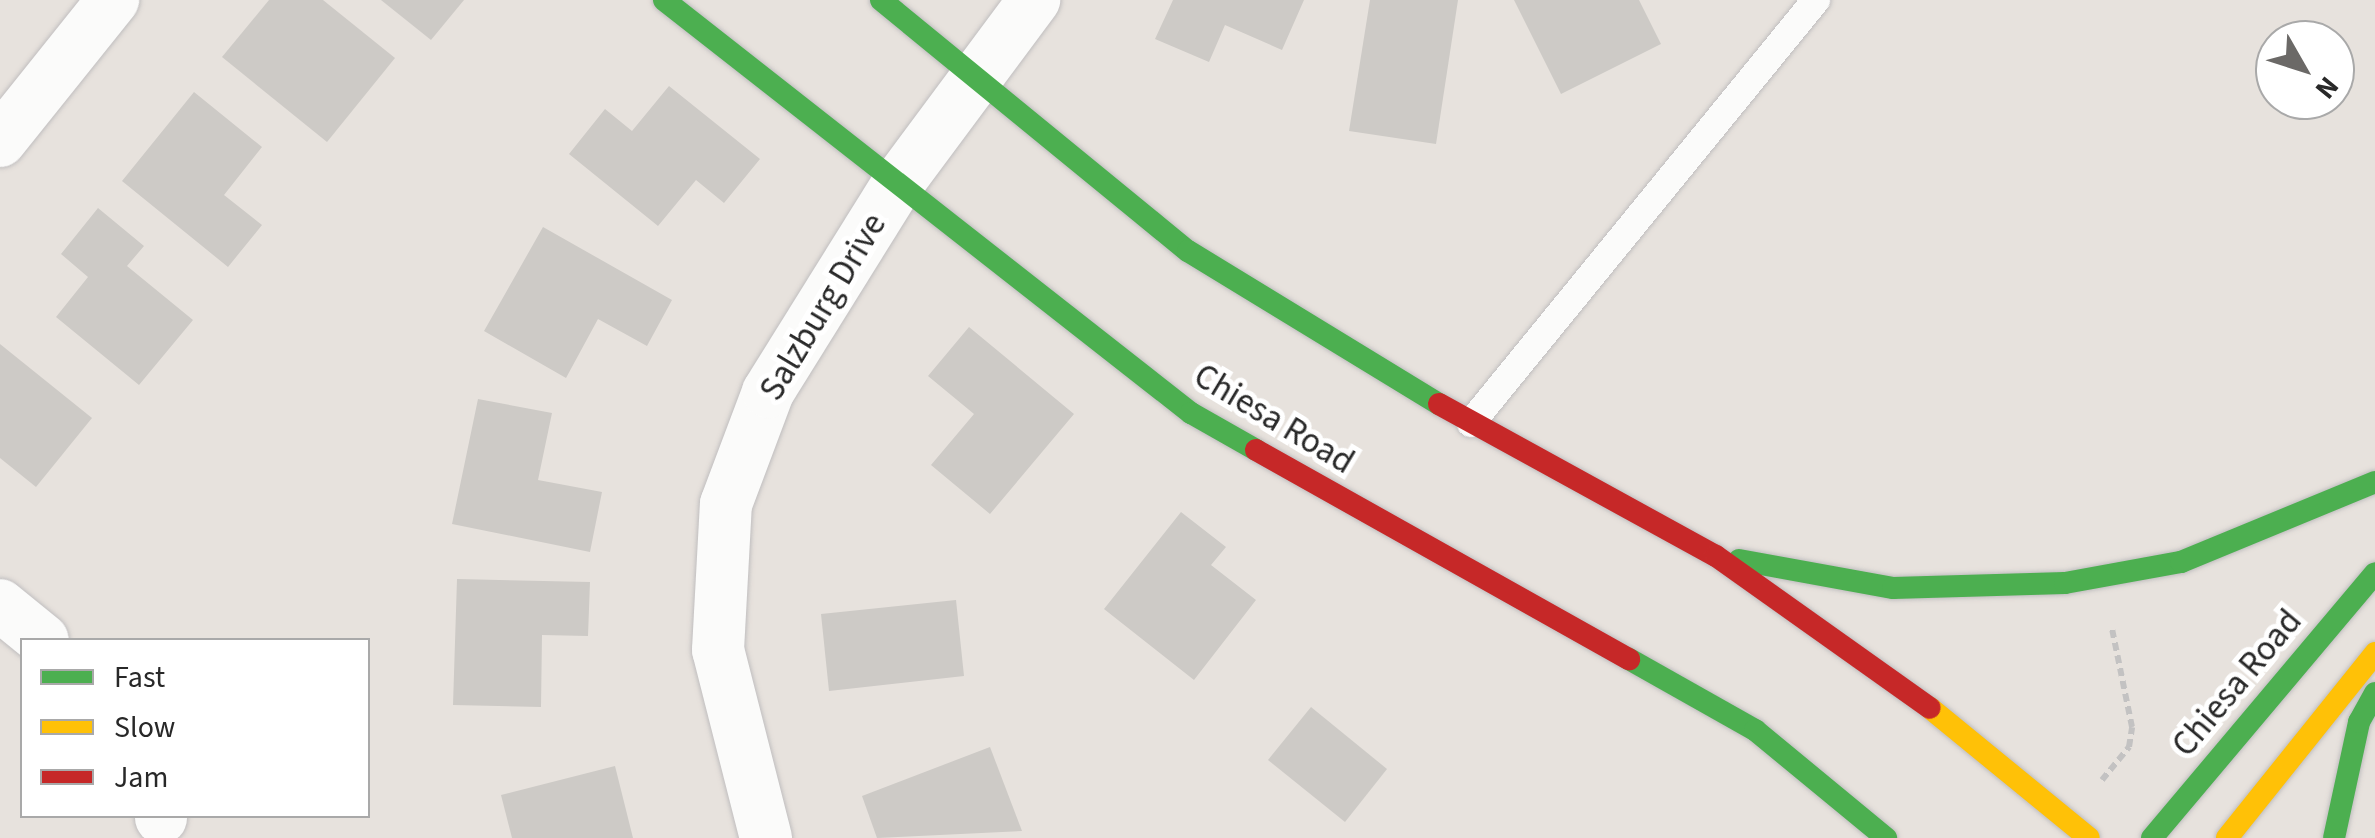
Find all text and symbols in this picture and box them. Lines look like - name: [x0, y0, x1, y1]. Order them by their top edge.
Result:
- north arrow: [2255, 20, 2355, 120]
- text: N: [2305, 68, 2348, 107]
- street label: Salzburg Drive: [751, 206, 895, 408]
- street label: Chiesa Road: [1186, 355, 1362, 483]
- street label: Chiesa Road: [2163, 601, 2311, 765]
- legend: [20, 638, 370, 818]
- text: Fast: [114, 656, 165, 699]
- text: Slow: [114, 706, 175, 749]
- text: Jam: [114, 756, 168, 799]

